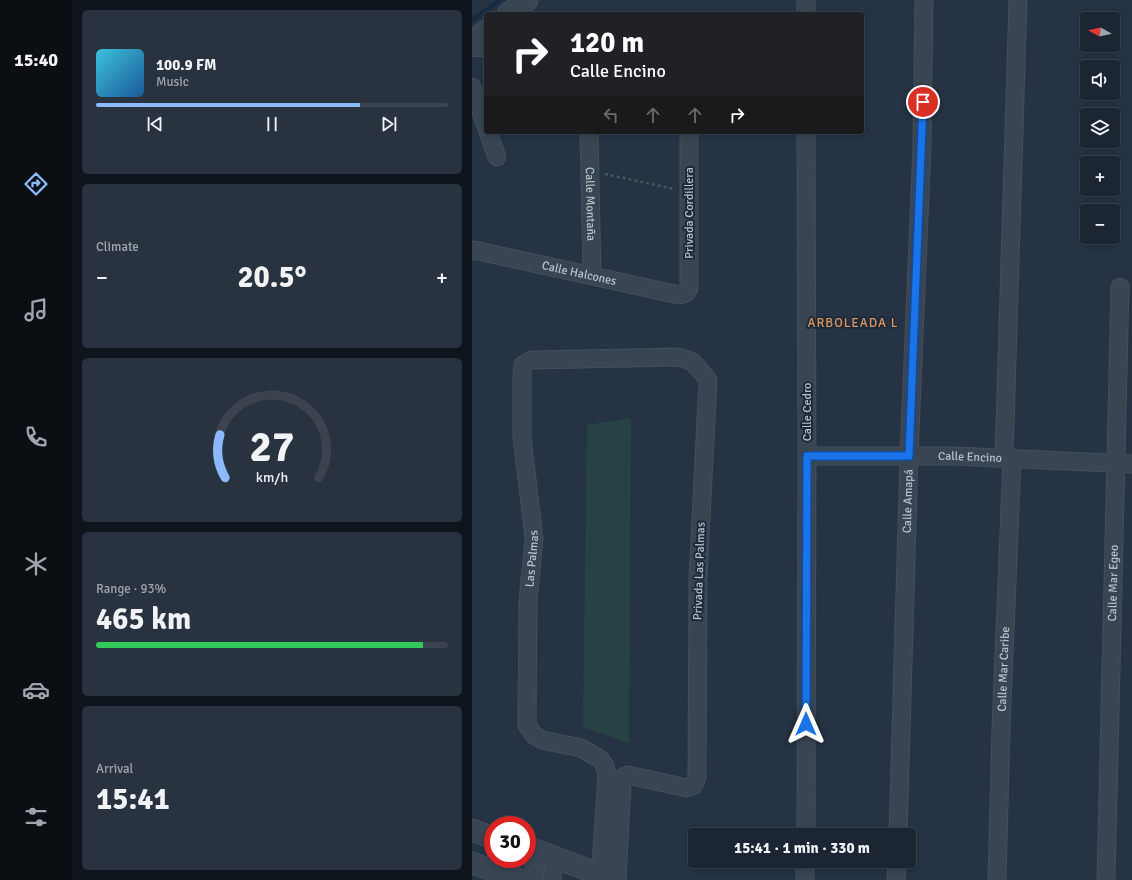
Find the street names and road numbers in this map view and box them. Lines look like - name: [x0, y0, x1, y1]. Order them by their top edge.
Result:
- street label: Calle Montaña: [582, 167, 598, 241]
- street label: Privada Cordillera: [682, 167, 697, 259]
- street label: Calle Halcones: [540, 258, 618, 289]
- street label: Calle Cedro: [800, 383, 815, 441]
- street label: Calle Encino: [938, 449, 1002, 466]
- street label: Calle Amapá: [900, 469, 917, 533]
- street label: Privada Las Palmas: [690, 522, 709, 620]
- street label: Las Palmas: [522, 529, 542, 588]
- street label: Calle Mar Egeo: [1105, 544, 1122, 622]
- street label: Calle Mar Caribe: [995, 626, 1013, 712]

